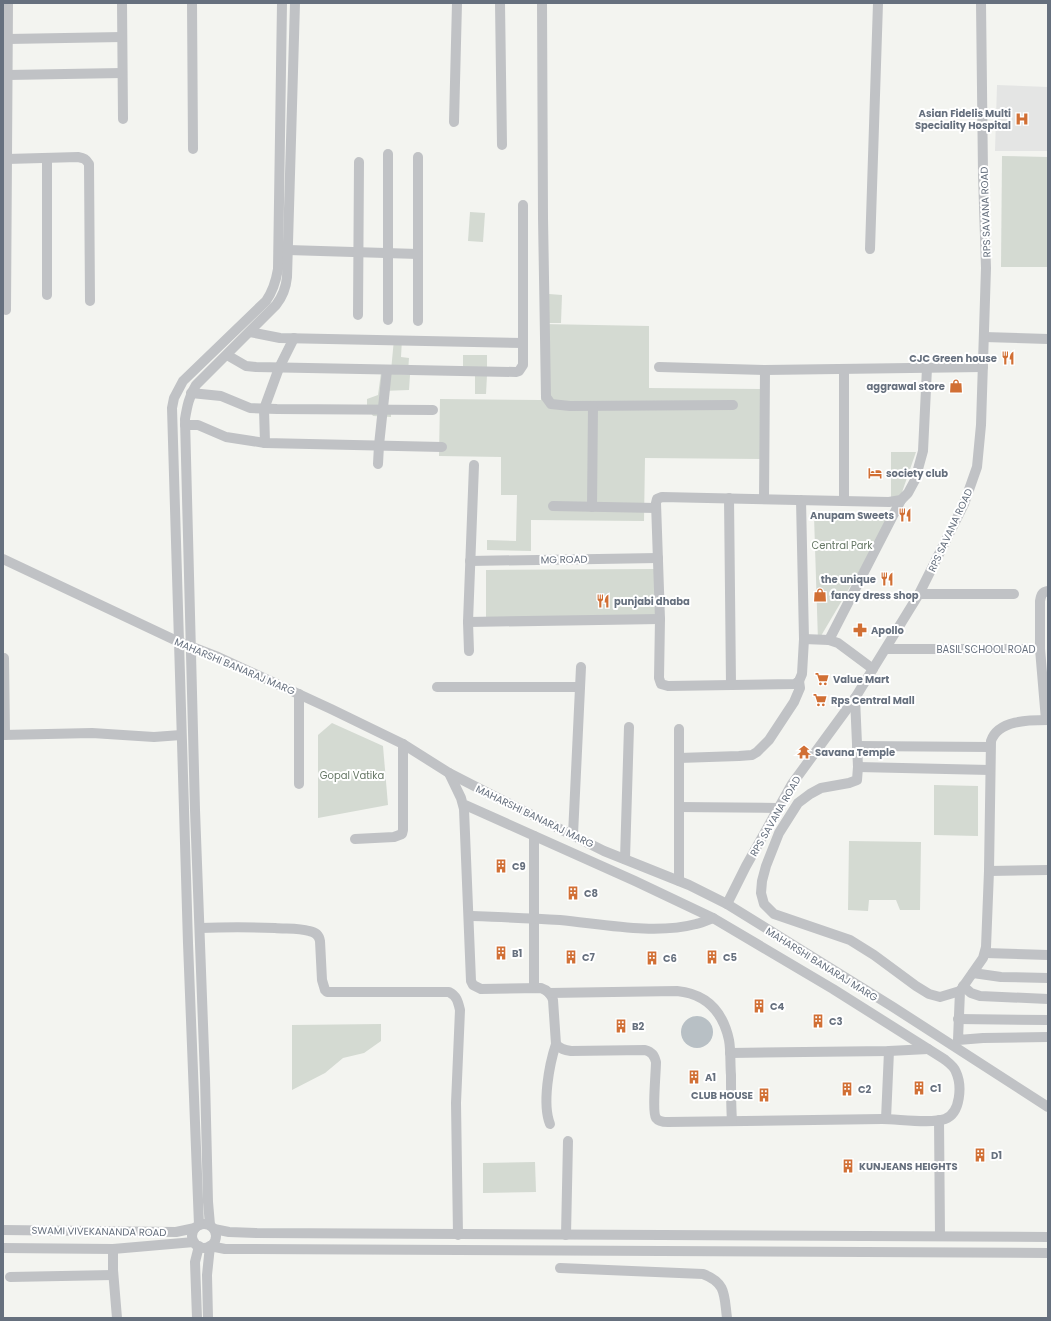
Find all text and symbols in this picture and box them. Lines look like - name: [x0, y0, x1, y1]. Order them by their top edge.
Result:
- place label: Asian Fidelis Multi Speciality Hospital: [915, 106, 1011, 133]
- hospital icon: Asian Fidelis Multi Speciality Hospital: [1014, 111, 1030, 127]
- street label: RPS SAVANA ROAD: [976, 166, 995, 258]
- restaurant icon: CJC Green house: [1000, 350, 1016, 366]
- place label: CJC Green house: [909, 351, 997, 366]
- shop icon: aggrawal store: [948, 378, 964, 394]
- place label: aggrawal store: [867, 379, 945, 394]
- hotel icon: society club: [867, 465, 883, 481]
- place label: society club: [886, 466, 948, 481]
- street label: RPS SAVANA ROAD: [924, 486, 976, 574]
- restaurant icon: Anupam Sweets: [897, 507, 913, 523]
- place label: Anupam Sweets: [810, 508, 894, 523]
- park label: Central Park: [811, 538, 873, 553]
- street label: MG ROAD: [540, 552, 588, 567]
- restaurant icon: the unique: [879, 571, 895, 587]
- place label: the unique: [821, 572, 876, 587]
- shop icon: fancy dress shop: [812, 587, 828, 603]
- place label: fancy dress shop: [831, 588, 919, 603]
- restaurant icon: punjabi dhaba: [595, 593, 611, 609]
- place label: punjabi dhaba: [614, 594, 690, 609]
- pharmacy icon: Apollo: [852, 622, 868, 638]
- place label: Apollo: [871, 623, 904, 638]
- street label: MAHARSHI BANARAJ MARG: [172, 634, 298, 699]
- street label: BASIL SCHOOL ROAD: [936, 642, 1036, 657]
- supermarket icon: Value Mart: [814, 671, 830, 687]
- place label: Value Mart: [833, 672, 889, 687]
- supermarket icon: Rps Central Mall: [812, 692, 828, 708]
- place label: Rps Central Mall: [831, 693, 915, 708]
- temple icon: Savana Temple: [796, 744, 812, 760]
- place label: Savana Temple: [815, 745, 895, 760]
- park label: Gopal Vatika: [320, 768, 384, 783]
- street label: RPS SAVANA ROAD: [746, 773, 805, 859]
- street label: MAHARSHI BANARAJ MARG: [473, 781, 597, 852]
- building icon: C9: [493, 858, 509, 874]
- place label: C9: [512, 859, 526, 874]
- building icon: C8: [565, 885, 581, 901]
- place label: C8: [584, 886, 598, 901]
- street label: MAHARSHI BANARAJ MARG: [763, 924, 881, 1005]
- building icon: B1: [493, 945, 509, 961]
- place label: B1: [512, 946, 523, 961]
- building icon: C7: [563, 949, 579, 965]
- building icon: C5: [704, 949, 720, 965]
- place label: C7: [582, 950, 596, 965]
- building icon: C6: [644, 950, 660, 966]
- place label: C5: [723, 950, 738, 965]
- place label: C6: [663, 951, 677, 966]
- building icon: C4: [751, 998, 767, 1014]
- place label: C4: [770, 999, 785, 1014]
- building icon: C3: [810, 1013, 826, 1029]
- place label: C3: [829, 1014, 843, 1029]
- building icon: B2: [613, 1018, 629, 1034]
- place label: B2: [632, 1019, 645, 1034]
- building icon: A1: [686, 1069, 702, 1085]
- place label: A1: [705, 1070, 716, 1085]
- building icon: C1: [911, 1080, 927, 1096]
- building icon: C2: [839, 1081, 855, 1097]
- place label: C1: [930, 1081, 942, 1096]
- place label: C2: [858, 1082, 872, 1097]
- building icon: CLUB HOUSE: [756, 1087, 772, 1103]
- place label: CLUB HOUSE: [691, 1088, 753, 1103]
- building icon: D1: [972, 1147, 988, 1163]
- place label: D1: [991, 1148, 1002, 1163]
- building icon: KUNJEANS HEIGHTS: [840, 1158, 856, 1174]
- place label: KUNJEANS HEIGHTS: [859, 1159, 958, 1174]
- street label: SWAMI VIVEKANANDA ROAD: [31, 1223, 167, 1240]

